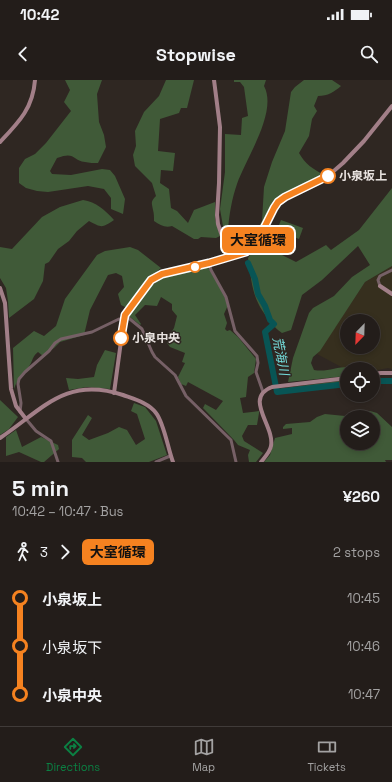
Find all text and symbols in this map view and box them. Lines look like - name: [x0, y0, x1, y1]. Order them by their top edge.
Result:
- text: 10:42: [20, 5, 59, 24]
- icon: back: [12, 43, 34, 65]
- text: Stopwise: [156, 43, 236, 66]
- icon: search: [358, 43, 380, 65]
- marker: 小泉坂上: [320, 168, 336, 184]
- place label: 小泉坂上: [339, 168, 387, 184]
- line badge: 大室循環: [230, 227, 286, 253]
- text: 大室循環: [230, 231, 286, 249]
- unlabelled marker: [189, 261, 201, 273]
- north arrow: [340, 314, 380, 354]
- map controls: [340, 314, 380, 450]
- marker: 小泉中央: [113, 330, 129, 346]
- place label: 小泉中央: [132, 330, 180, 346]
- water label: 荒海川: [269, 335, 293, 379]
- button: locate: [340, 362, 380, 402]
- button: layers: [340, 410, 380, 450]
- text: 5 min: [12, 474, 69, 502]
- text: ¥260: [343, 487, 380, 506]
- text: 10:42 – 10:47 · Bus: [12, 503, 123, 520]
- icon: walk: [12, 541, 34, 563]
- icon: forward: [54, 541, 76, 563]
- text: 大室循環: [90, 543, 146, 561]
- text: 3: [40, 544, 48, 561]
- text: 2 stops: [333, 544, 380, 561]
- text: 小泉坂上: [42, 590, 102, 609]
- text: 10:45: [347, 590, 380, 607]
- text: 小泉坂下: [42, 638, 102, 657]
- text: 10:46: [347, 638, 380, 655]
- text: 小泉中央: [42, 686, 102, 705]
- text: 10:47: [348, 686, 380, 703]
- tab: Directions: [46, 736, 100, 774]
- tab: Map: [192, 736, 215, 774]
- tab: Tickets: [307, 736, 346, 774]

